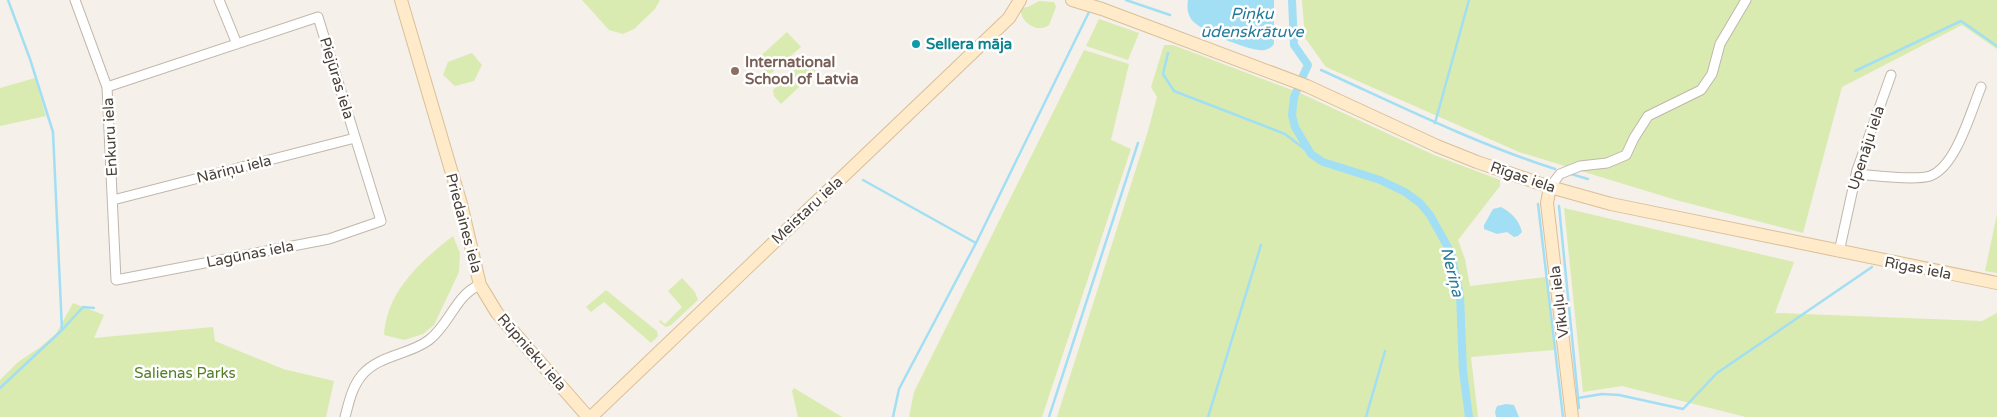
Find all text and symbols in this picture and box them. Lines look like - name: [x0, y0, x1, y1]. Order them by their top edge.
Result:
- water label: Piņķu ūdenskrātuve: [1200, 4, 1305, 42]
- street label: Piejūras iela: [316, 35, 358, 121]
- place label: Sellera māja: [926, 35, 1012, 54]
- marker: Sellera māja: [910, 38, 922, 50]
- place label: International School of Latvia: [745, 53, 859, 88]
- marker: International School of Latvia: [729, 65, 741, 77]
- street label: Enkuru iela: [99, 97, 121, 177]
- street label: Upenāju iela: [1844, 103, 1888, 193]
- street label: Nāriņu iela: [195, 151, 273, 187]
- street label: Rīgas iela: [1488, 157, 1558, 197]
- street label: Priedaines iela: [442, 171, 486, 275]
- street label: Meistaru iela: [768, 172, 846, 248]
- street label: Lagūnas iela: [205, 237, 295, 271]
- water label: Neriņa: [1436, 245, 1468, 300]
- street label: Rīgas iela: [1883, 253, 1953, 283]
- street label: Vīkuļu iela: [1546, 265, 1572, 339]
- street label: Rūpnieku iela: [494, 310, 570, 394]
- park label: Salienas Parks: [134, 364, 236, 382]

